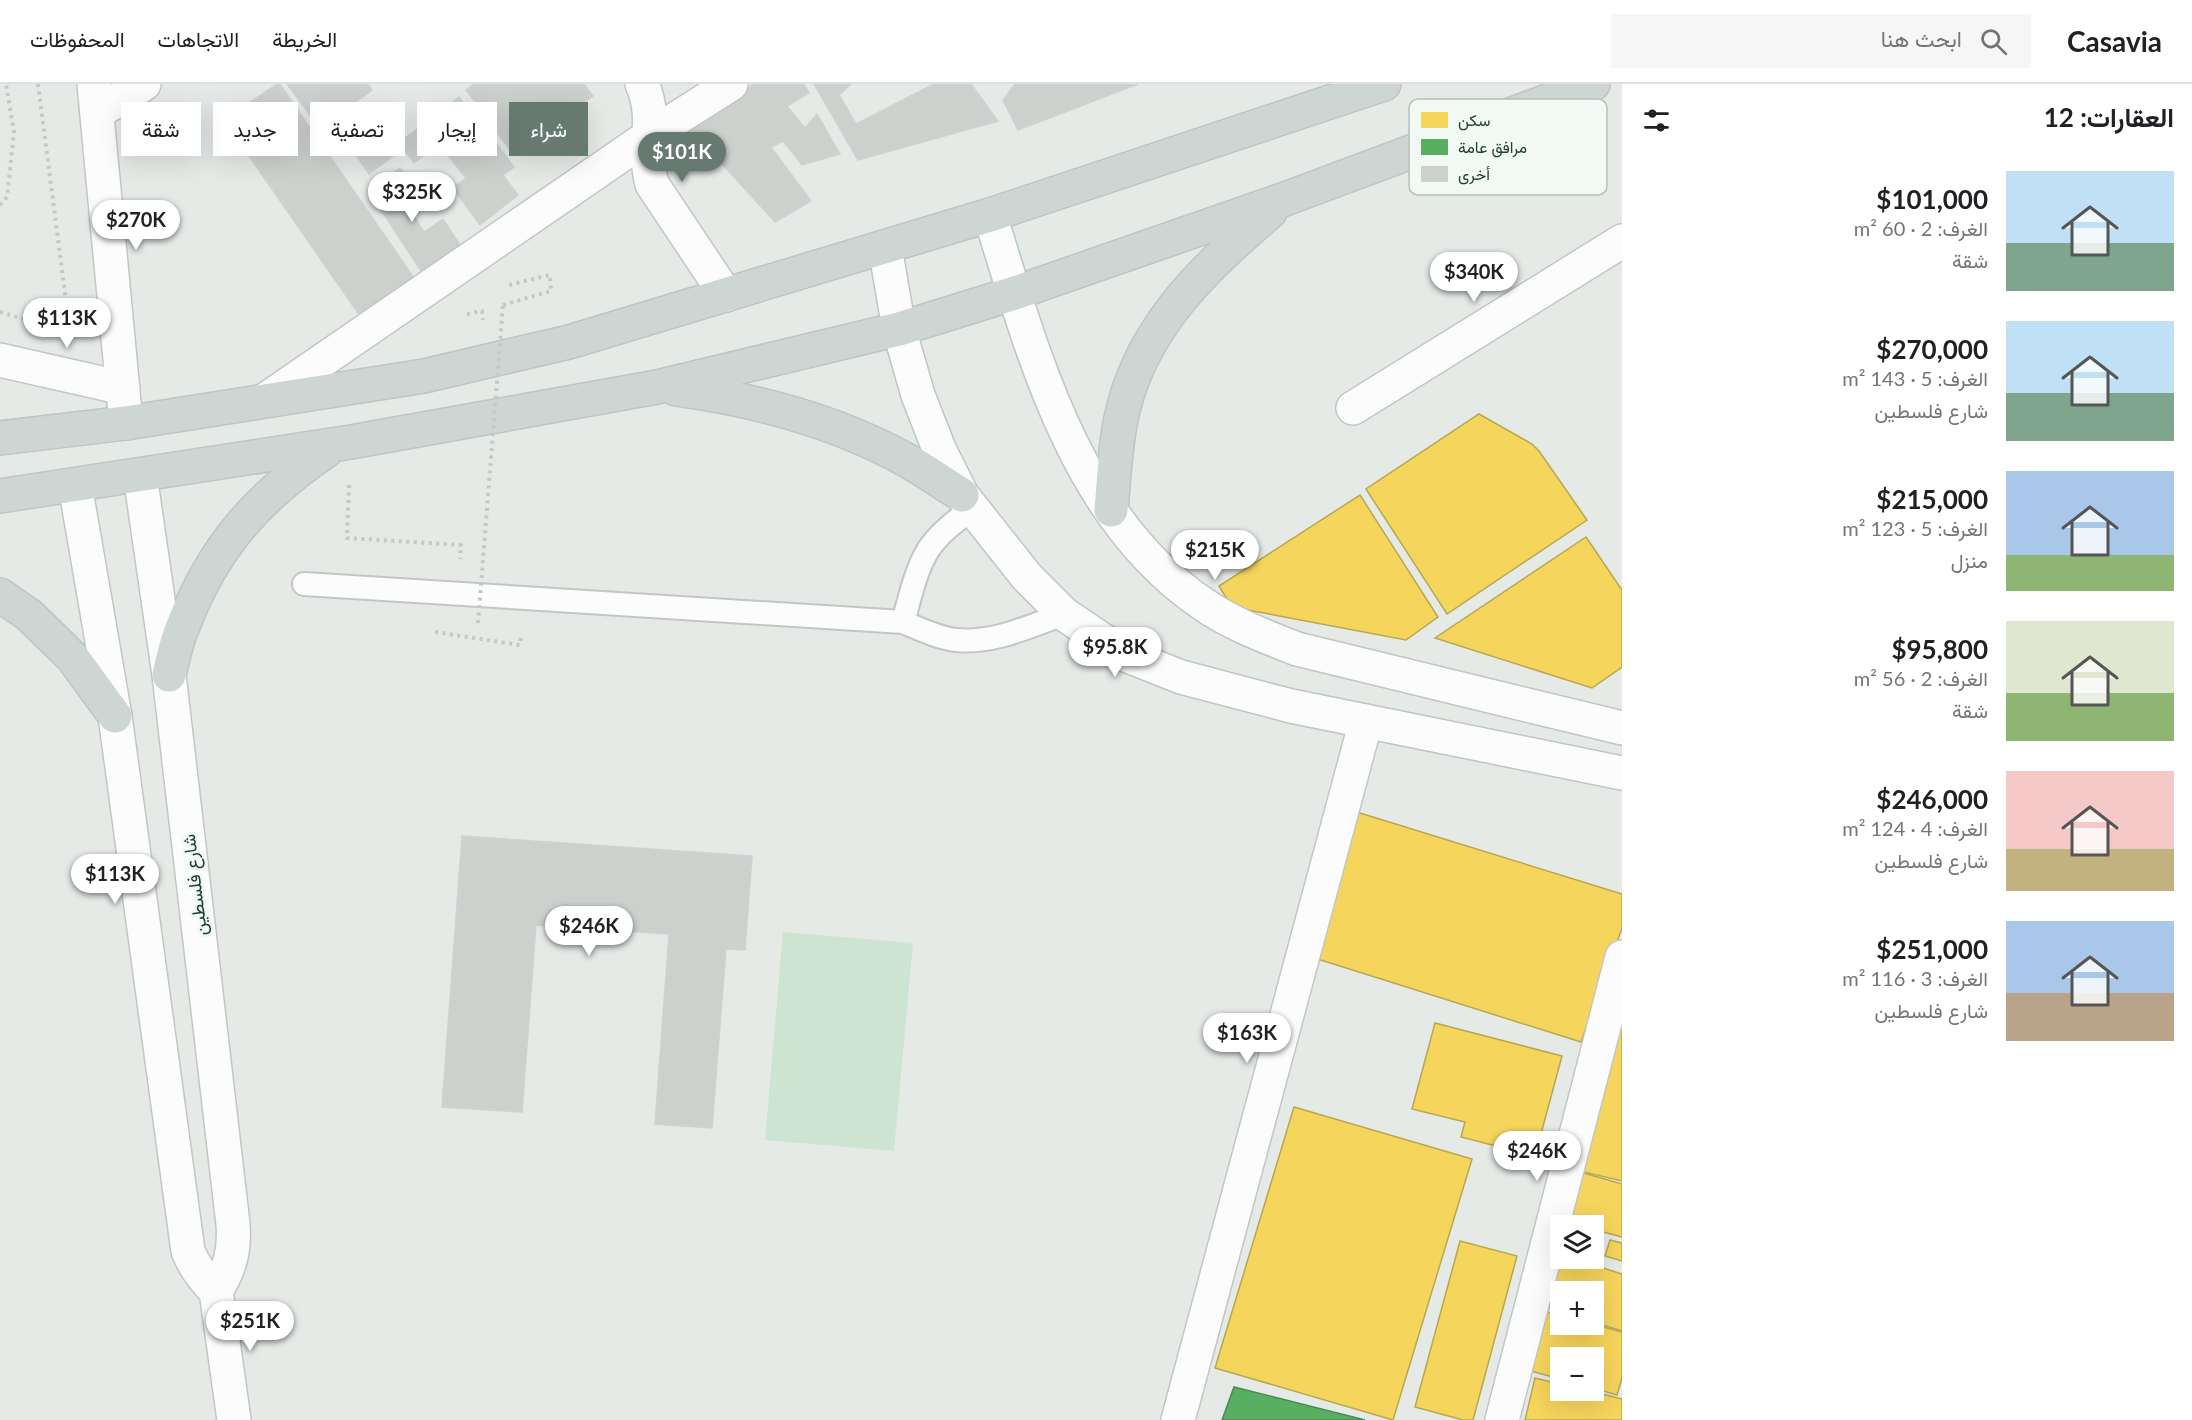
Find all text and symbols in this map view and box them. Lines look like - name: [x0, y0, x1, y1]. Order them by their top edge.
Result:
- search box: [1611, 14, 2031, 68]
- text: Casavia: [2067, 24, 2162, 58]
- text: ابحث هنا: [1881, 25, 1962, 52]
- icon: search: [1977, 25, 2010, 58]
- text: المحفوظات: [30, 26, 125, 51]
- text: الاتجاهات: [158, 26, 239, 51]
- text: الخريطة: [272, 26, 337, 51]
- legend: [1409, 99, 1607, 195]
- text: العقارات: 12: [2044, 101, 2174, 133]
- chip: شقة: [121, 102, 201, 156]
- chip: جديد: [213, 102, 298, 156]
- chip: تصفية: [310, 102, 405, 156]
- chip: إيجار: [417, 102, 497, 156]
- chip: شراء: [509, 102, 588, 156]
- icon: filters: [1640, 104, 1673, 137]
- text: سكن: [1458, 110, 1490, 131]
- pin: $101K: [640, 132, 724, 183]
- text: مرافق عامة: [1458, 137, 1527, 158]
- text: $101K: [652, 139, 712, 163]
- text: أخرى: [1458, 164, 1490, 185]
- pin: $325K: [370, 172, 454, 223]
- text: $325K: [382, 179, 442, 203]
- text: $101,000: [1876, 183, 1988, 215]
- icon: home: [2054, 195, 2126, 267]
- pin: $270K: [94, 200, 178, 251]
- text: $270K: [106, 207, 166, 231]
- text: الغرف: 2 · 60 m²: [1854, 216, 1988, 240]
- text: شقة: [1952, 248, 1988, 272]
- pin: $340K: [1432, 252, 1516, 303]
- text: $340K: [1444, 259, 1504, 283]
- pin: $113K: [25, 298, 109, 349]
- text: $113K: [37, 305, 97, 329]
- text: $270,000: [1876, 333, 1988, 365]
- icon: home: [2054, 345, 2126, 417]
- text: الغرف: 5 · 143 m²: [1842, 366, 1988, 390]
- text: شارع فلسطين: [1874, 398, 1988, 422]
- text: $215,000: [1876, 483, 1988, 515]
- icon: home: [2054, 495, 2126, 567]
- text: الغرف: 5 · 123 m²: [1842, 516, 1988, 540]
- pin: $215K: [1173, 530, 1257, 581]
- text: $215K: [1185, 537, 1245, 561]
- text: منزل: [1951, 548, 1988, 572]
- pin: $95.8K: [1066, 627, 1164, 678]
- text: $95,800: [1891, 633, 1988, 665]
- text: $95.8K: [1083, 634, 1147, 658]
- icon: home: [2054, 645, 2126, 717]
- text: الغرف: 2 · 56 m²: [1854, 666, 1988, 690]
- text: شقة: [1952, 698, 1988, 722]
- text: $246,000: [1876, 783, 1988, 815]
- icon: home: [2054, 795, 2126, 867]
- text: الغرف: 4 · 124 m²: [1842, 816, 1988, 840]
- street label: شارع فلسطين: [177, 833, 213, 937]
- text: شارع فلسطين: [1874, 848, 1988, 872]
- pin: $113K: [73, 854, 157, 905]
- text: $113K: [85, 861, 145, 885]
- pin: $246K: [547, 906, 631, 957]
- text: $246K: [559, 913, 619, 937]
- text: $251,000: [1876, 933, 1988, 965]
- icon: home: [2054, 945, 2126, 1017]
- text: الغرف: 3 · 116 m²: [1842, 966, 1988, 990]
- text: شارع فلسطين: [1874, 998, 1988, 1022]
- pin: $163K: [1205, 1013, 1289, 1064]
- text: $163K: [1217, 1020, 1277, 1044]
- pin: $246K: [1495, 1131, 1579, 1182]
- text: $246K: [1507, 1138, 1567, 1162]
- map controls: [1550, 1215, 1604, 1401]
- button: layers: [1550, 1215, 1604, 1269]
- button: +: [1550, 1281, 1604, 1335]
- pin: $251K: [208, 1301, 292, 1352]
- text: $251K: [220, 1308, 280, 1332]
- button: −: [1550, 1347, 1604, 1401]

